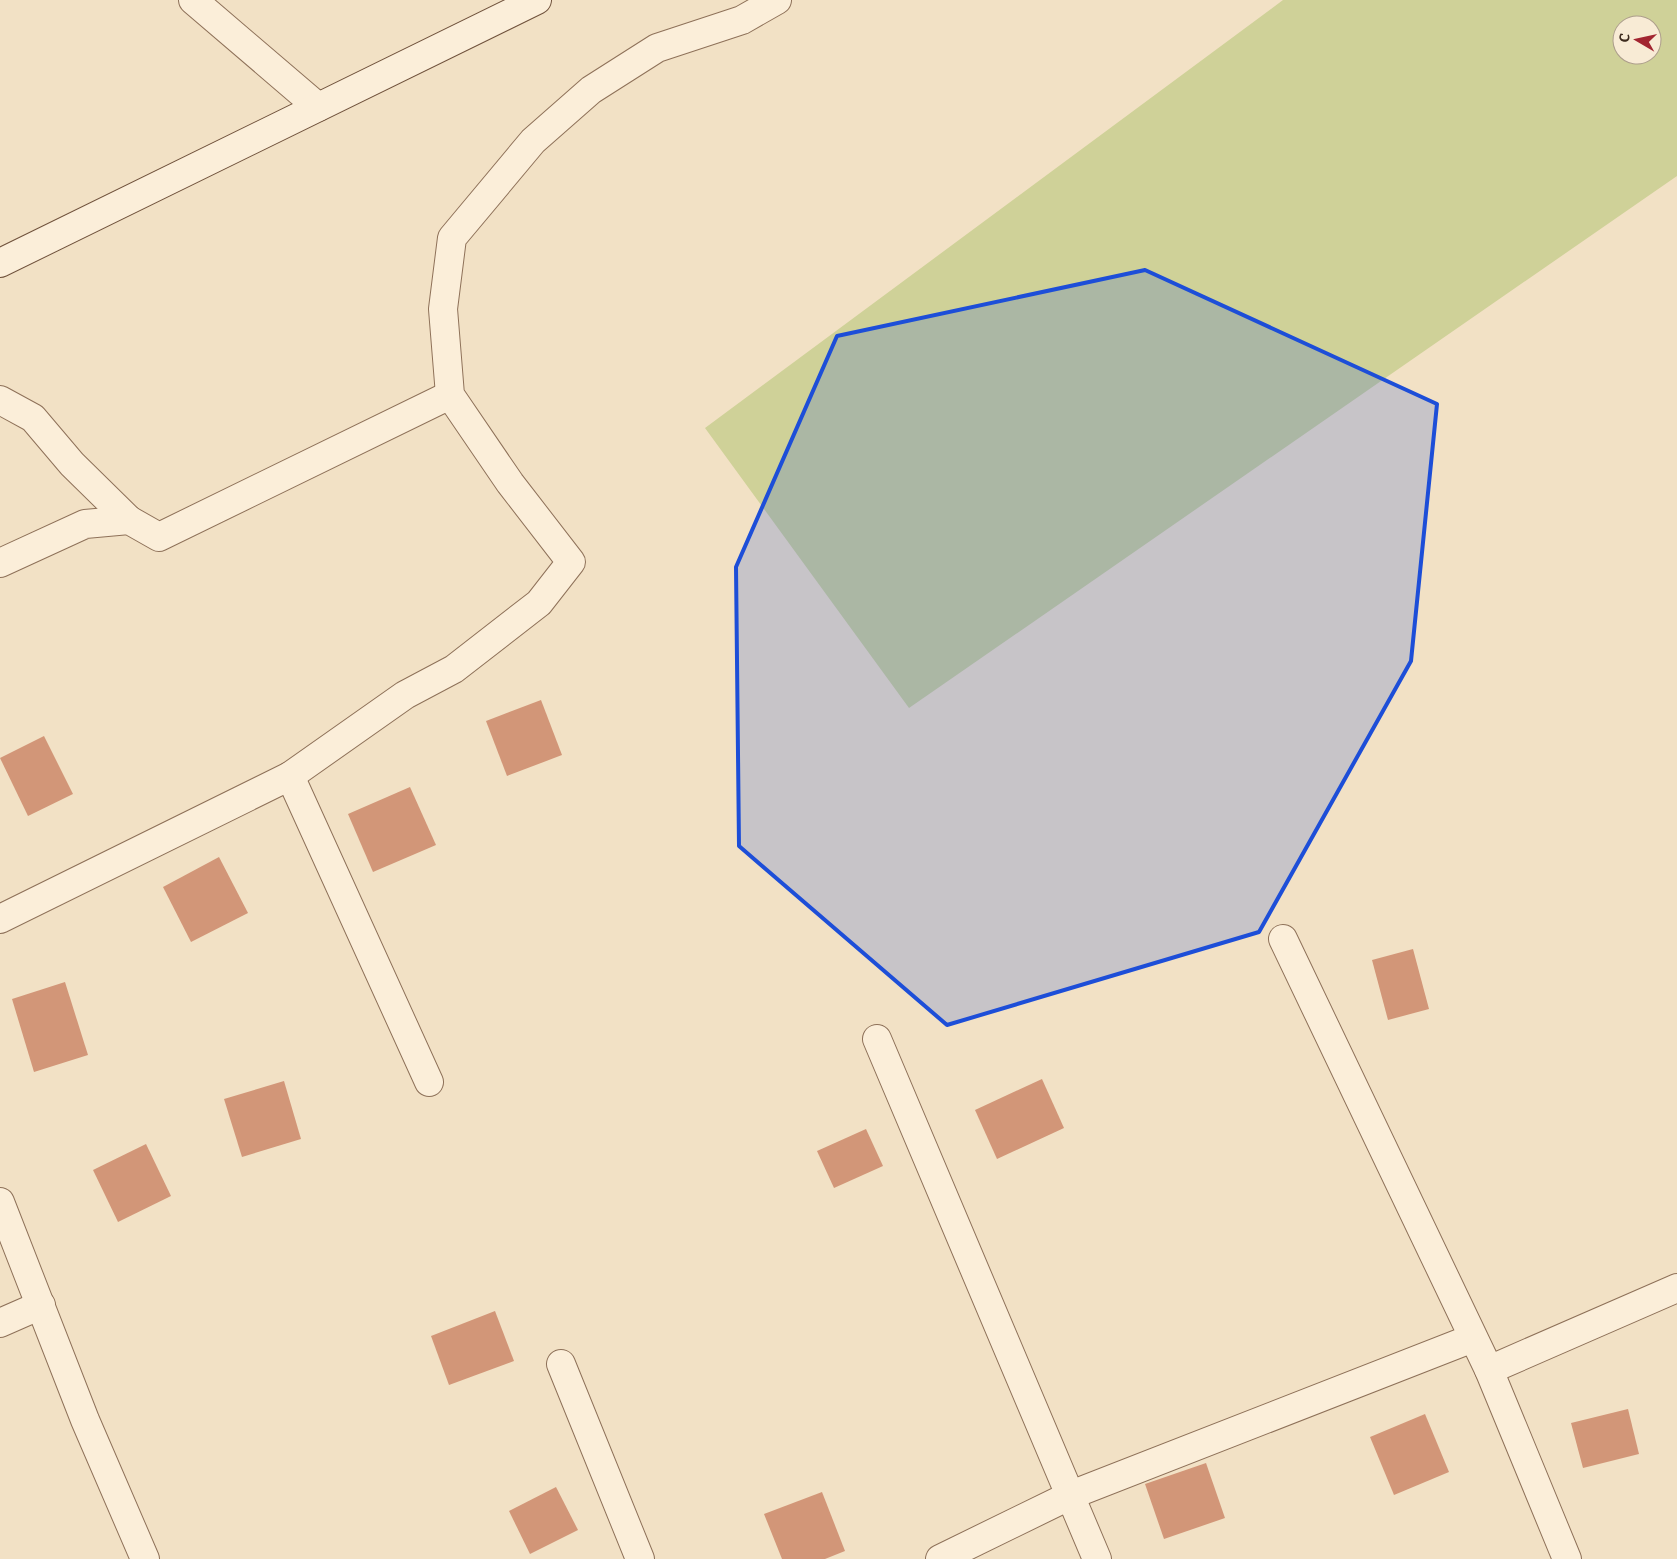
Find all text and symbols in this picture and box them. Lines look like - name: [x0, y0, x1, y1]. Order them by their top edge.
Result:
- north arrow: [1612, 15, 1662, 65]
- text: С: [1616, 32, 1634, 44]

